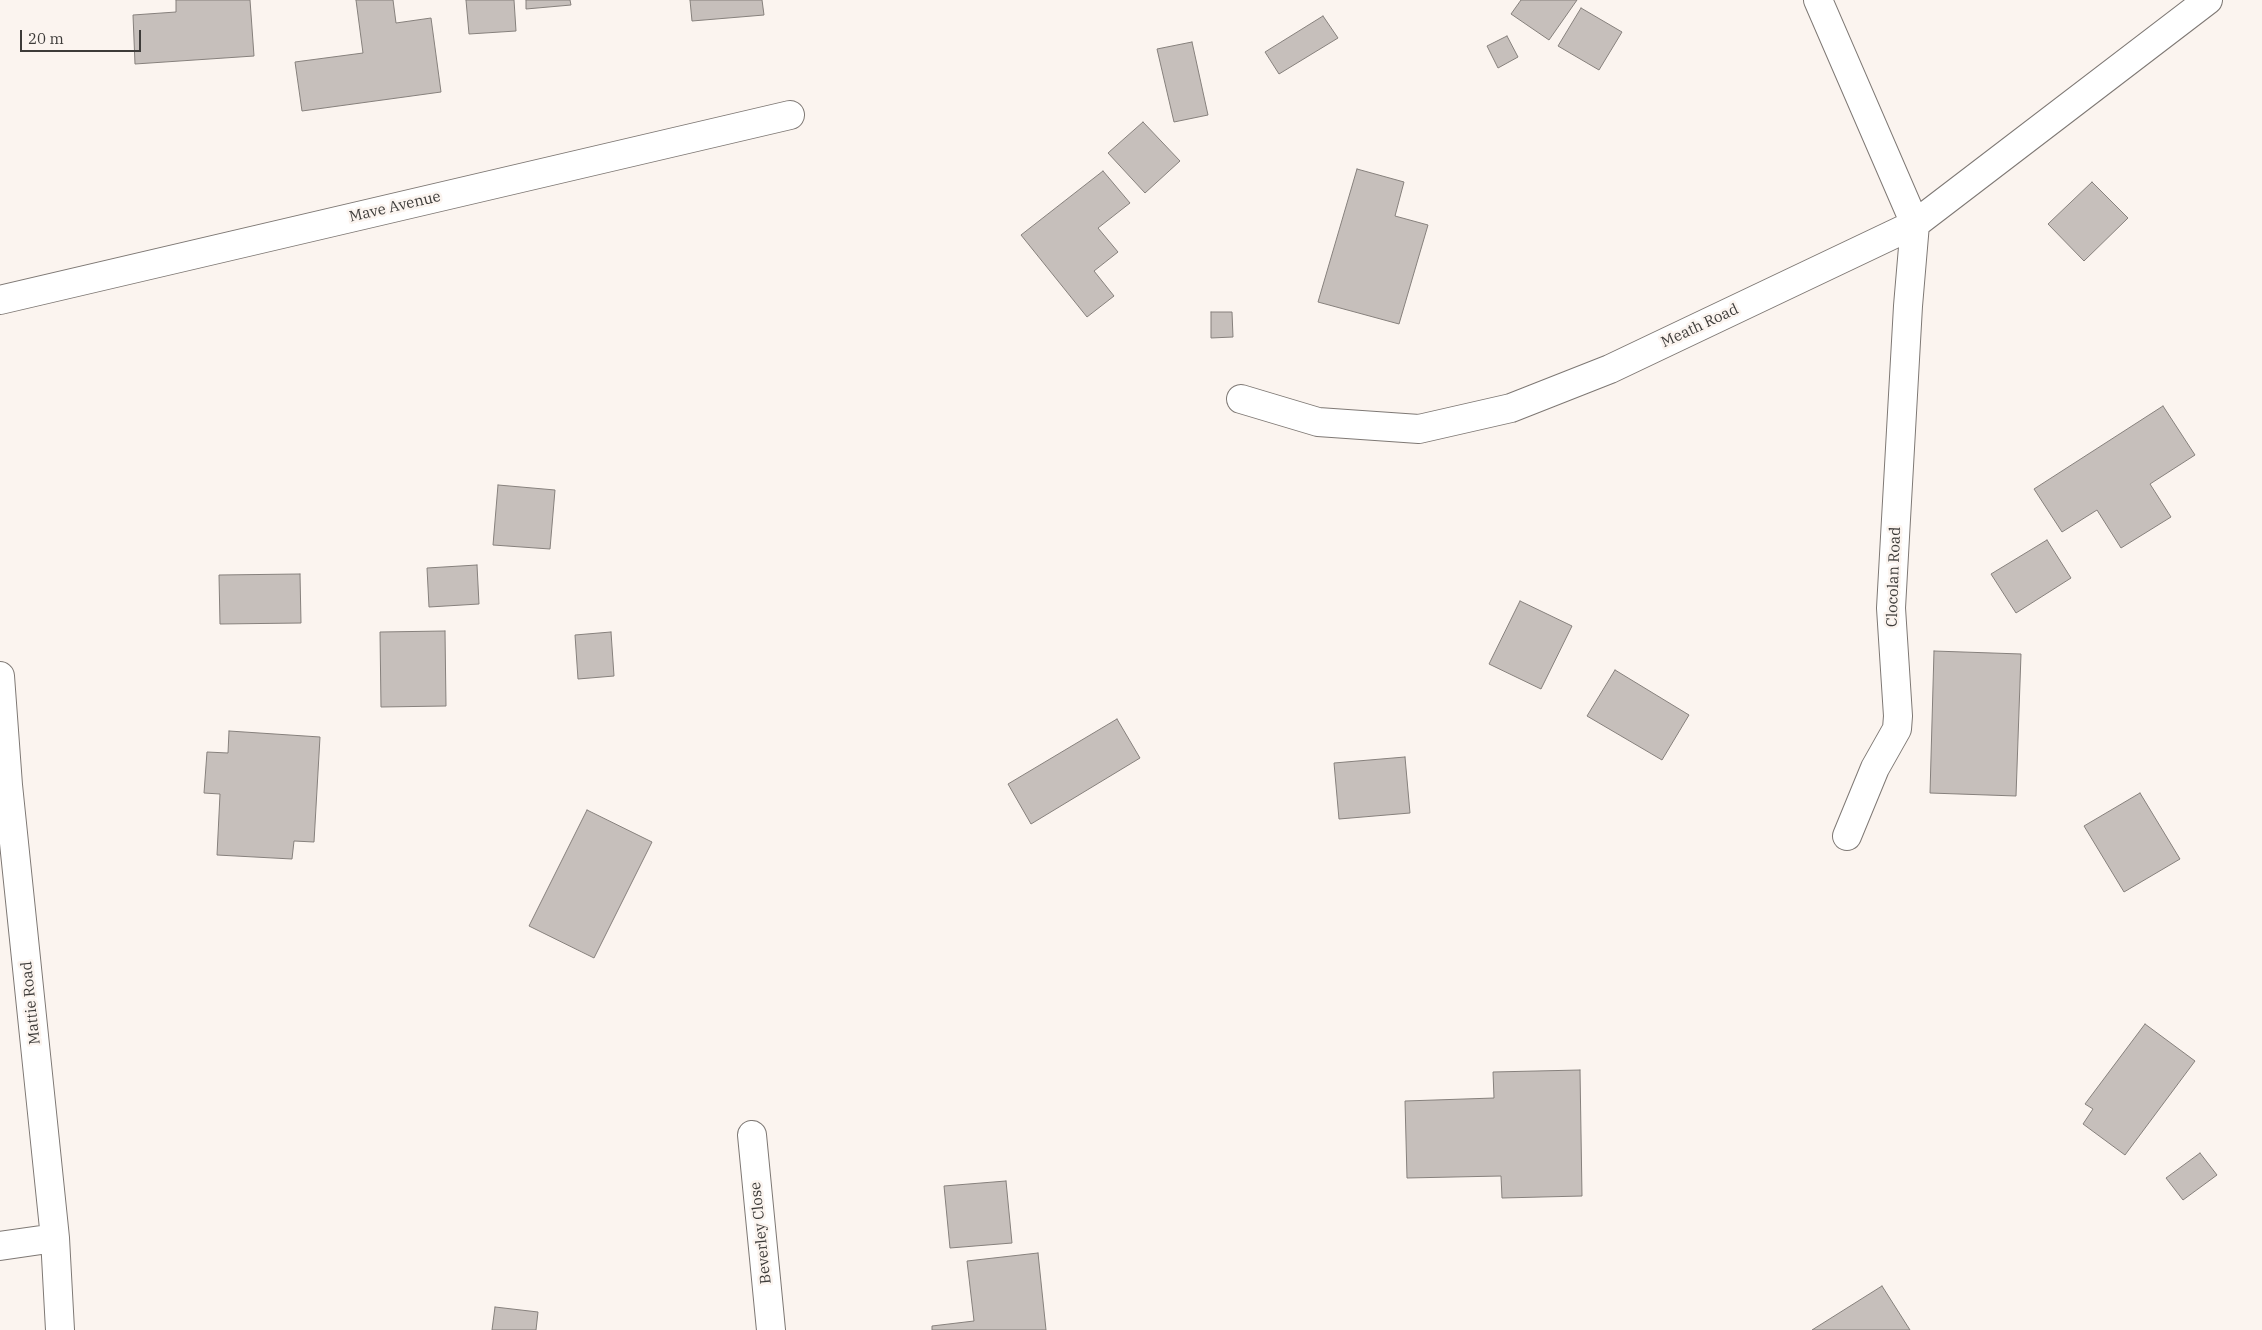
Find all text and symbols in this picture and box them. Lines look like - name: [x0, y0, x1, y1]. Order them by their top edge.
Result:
- scale bar: [22, 20, 144, 52]
- text: 20 m: [28, 29, 64, 48]
- street label: Mave Avenue: [348, 188, 442, 226]
- street label: Meath Road: [1658, 300, 1742, 352]
- street label: Clocolan Road: [1883, 527, 1905, 627]
- street label: Mattie Road: [18, 960, 44, 1046]
- street label: Beverley Close: [747, 1181, 775, 1285]

